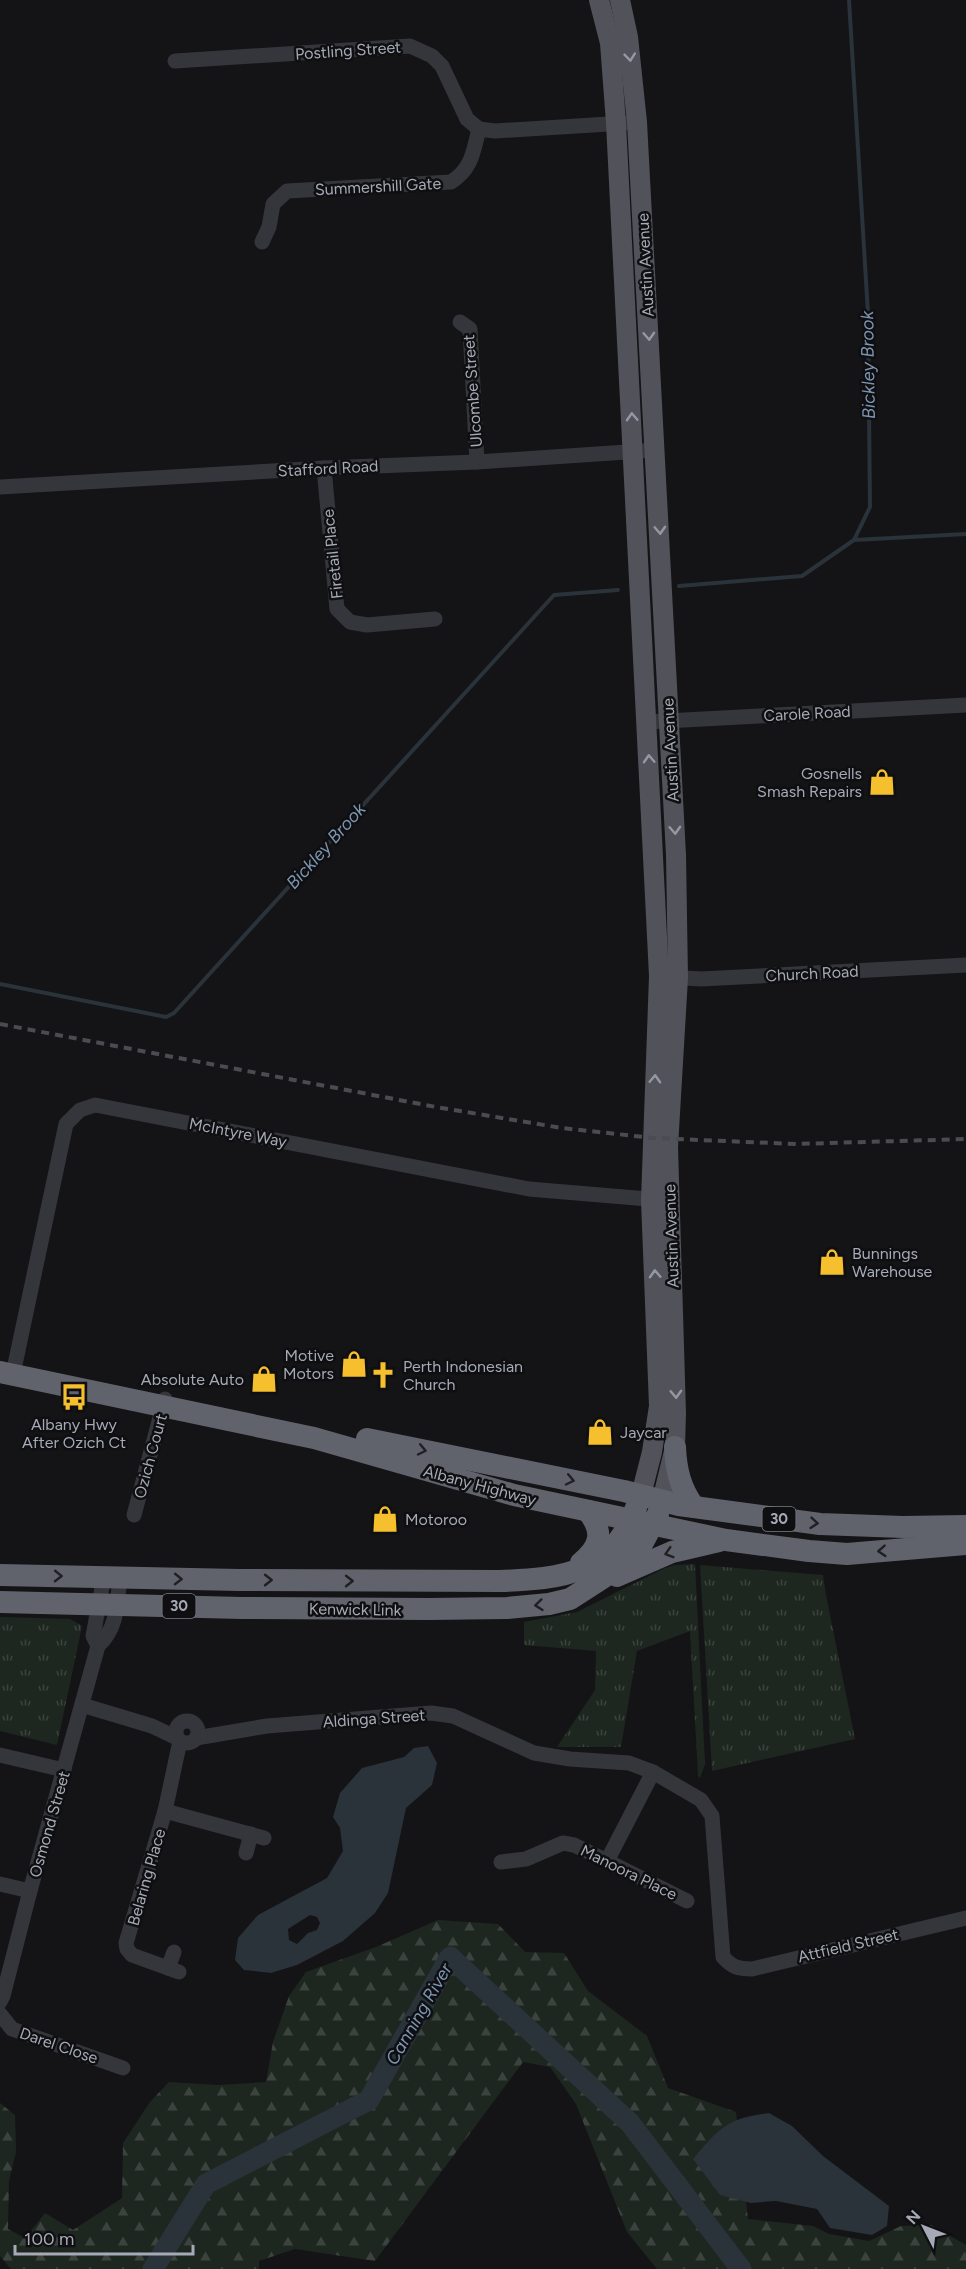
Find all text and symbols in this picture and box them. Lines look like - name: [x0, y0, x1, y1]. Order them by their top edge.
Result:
- street label: Postling Street: [294, 37, 402, 64]
- one-way arrow: [624, 53, 636, 62]
- street label: Summershill Gate: [314, 174, 442, 199]
- street label: Austin Avenue: [633, 212, 658, 317]
- water label: Bickley Brook: [856, 309, 880, 419]
- one-way arrow: [643, 331, 656, 340]
- street label: Ulcombe Street: [459, 334, 486, 448]
- one-way arrow: [625, 413, 638, 422]
- street label: Stafford Road: [277, 456, 379, 481]
- street label: Firetail Place: [318, 508, 347, 600]
- one-way arrow: [653, 526, 666, 535]
- street label: Austin Avenue: [658, 697, 683, 802]
- street label: Carole Road: [763, 702, 851, 725]
- one-way arrow: [643, 754, 656, 763]
- place label: Gosnells Smash Repairs: [757, 764, 862, 801]
- shop icon: Gosnells Smash Repairs: [867, 767, 897, 797]
- water label: Bickley Brook: [282, 797, 371, 894]
- one-way arrow: [668, 826, 681, 835]
- street label: Church Road: [765, 962, 859, 985]
- one-way arrow: [649, 1075, 661, 1084]
- street label: McIntyre Way: [187, 1114, 289, 1151]
- street label: Austin Avenue: [660, 1183, 683, 1288]
- place label: Bunnings Warehouse: [852, 1244, 933, 1281]
- shop icon: Bunnings Warehouse: [817, 1247, 847, 1277]
- one-way arrow: [649, 1270, 661, 1279]
- place label: Motive Motors: [283, 1346, 334, 1383]
- shop icon: Motive Motors: [339, 1349, 369, 1379]
- place label: Perth Indonesian Church: [403, 1357, 523, 1394]
- church icon: Perth Indonesian Church: [368, 1360, 398, 1390]
- shop icon: Absolute Auto: [249, 1364, 279, 1394]
- place label: Absolute Auto: [141, 1370, 244, 1389]
- bus stop icon: Albany Hwy After Ozich Ct: [59, 1382, 89, 1412]
- one-way arrow: [670, 1389, 682, 1398]
- street label: Ozich Court: [130, 1412, 171, 1500]
- place label: Albany Hwy After Ozich Ct: [22, 1415, 126, 1452]
- shop icon: Jaycar: [585, 1417, 615, 1447]
- place label: Jaycar: [620, 1423, 667, 1442]
- one-way arrow: [416, 1443, 426, 1456]
- street label: Albany Highway: [421, 1461, 539, 1510]
- one-way arrow: [565, 1473, 575, 1486]
- shop icon: Motoroo: [370, 1504, 400, 1534]
- road number: 30: [762, 1507, 796, 1531]
- place label: Motoroo: [405, 1510, 467, 1529]
- one-way arrow: [810, 1516, 819, 1529]
- one-way arrow: [877, 1545, 886, 1558]
- one-way arrow: [664, 1546, 675, 1558]
- one-way arrow: [54, 1570, 63, 1583]
- one-way arrow: [174, 1573, 183, 1585]
- one-way arrow: [264, 1574, 273, 1586]
- one-way arrow: [345, 1575, 354, 1587]
- road number: 30: [162, 1594, 195, 1618]
- one-way arrow: [534, 1598, 543, 1611]
- street label: Kenwick Link: [309, 1599, 402, 1620]
- street label: Aldinga Street: [322, 1705, 426, 1732]
- street label: Osmond Street: [25, 1769, 74, 1880]
- street label: Belaring Place: [124, 1826, 169, 1928]
- street label: Manoora Place: [577, 1841, 680, 1904]
- street label: Attfield Street: [796, 1925, 900, 1966]
- water label: Canning River: [381, 1959, 457, 2069]
- street label: Darel Close: [17, 2023, 101, 2068]
- north arrow: [894, 2197, 954, 2257]
- text: N: [902, 2206, 924, 2228]
- scale bar: [15, 2218, 194, 2256]
- text: 100 m: [24, 2228, 74, 2250]

